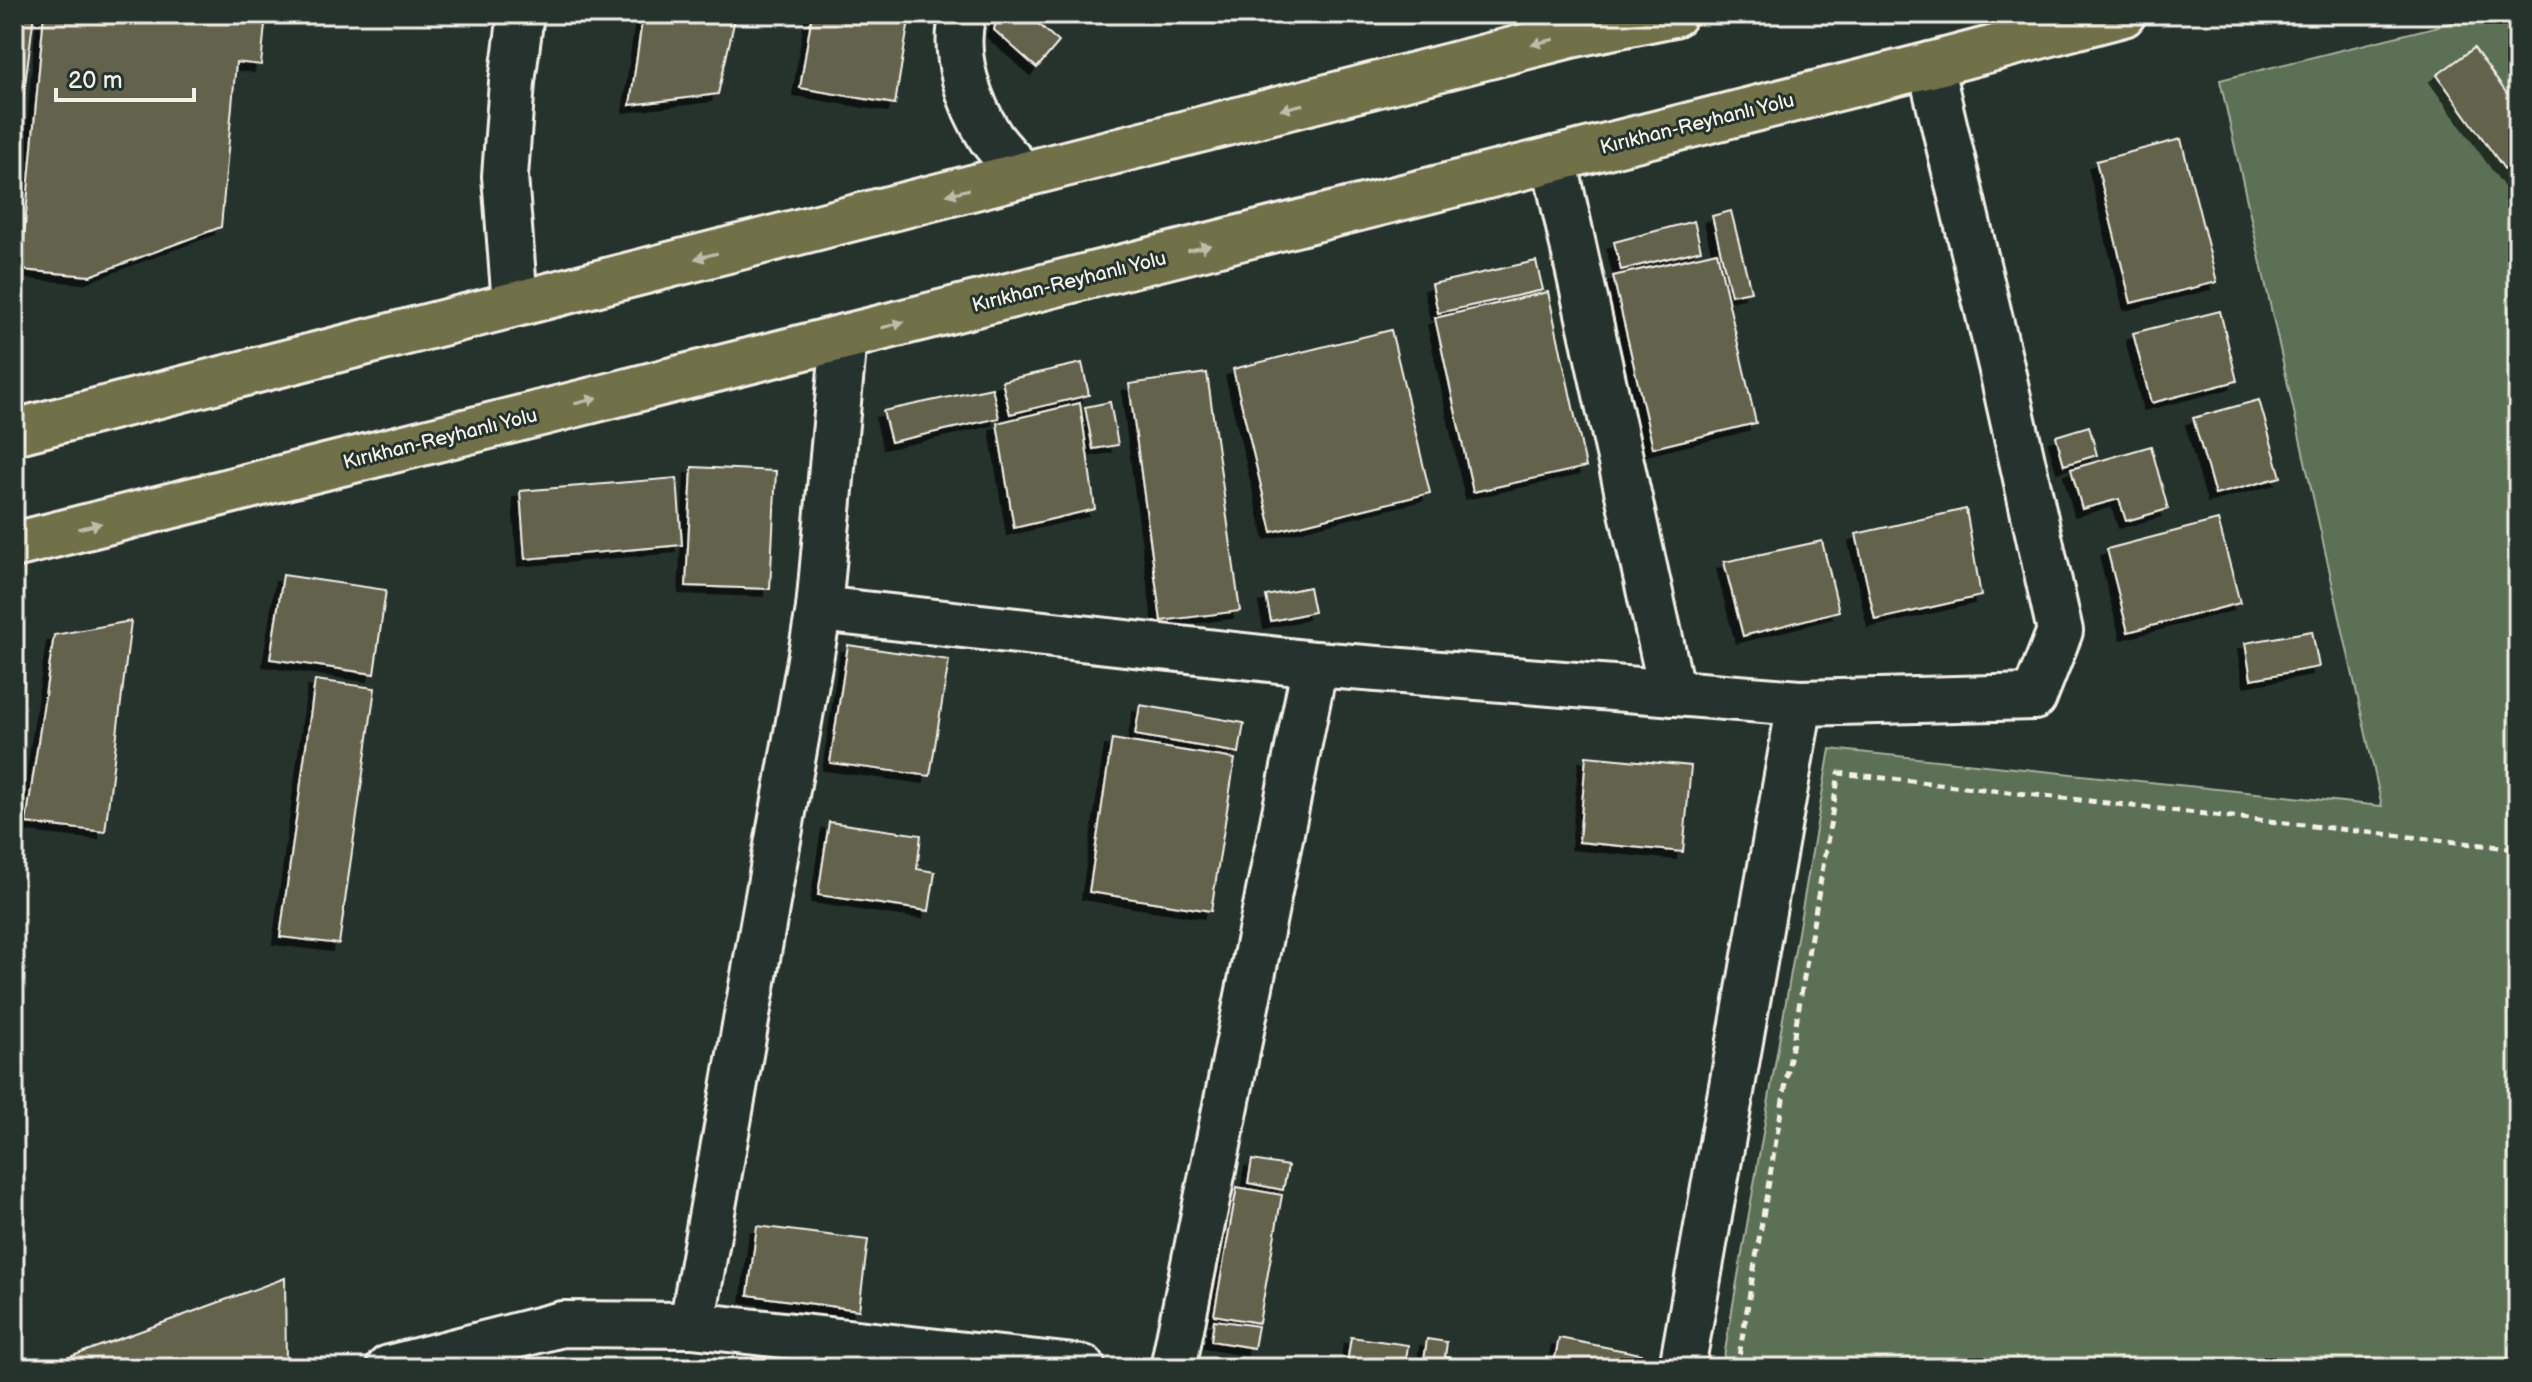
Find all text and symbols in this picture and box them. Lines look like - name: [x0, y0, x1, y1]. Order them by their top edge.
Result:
- one-way arrow: [1531, 37, 1556, 49]
- scale bar: [56, 52, 194, 102]
- text: 20 m: [68, 66, 123, 95]
- street label: Kırıkhan-Reyhanlı Yolu: [1598, 88, 1797, 160]
- one-way arrow: [1279, 101, 1304, 113]
- one-way arrow: [946, 186, 971, 198]
- one-way arrow: [1187, 241, 1212, 253]
- street label: Kırıkhan-Reyhanlı Yolu: [970, 246, 1169, 318]
- one-way arrow: [694, 250, 719, 262]
- one-way arrow: [880, 318, 905, 330]
- one-way arrow: [574, 395, 599, 407]
- street label: Kırıkhan-Reyhanlı Yolu: [341, 403, 540, 475]
- one-way arrow: [77, 519, 102, 531]

